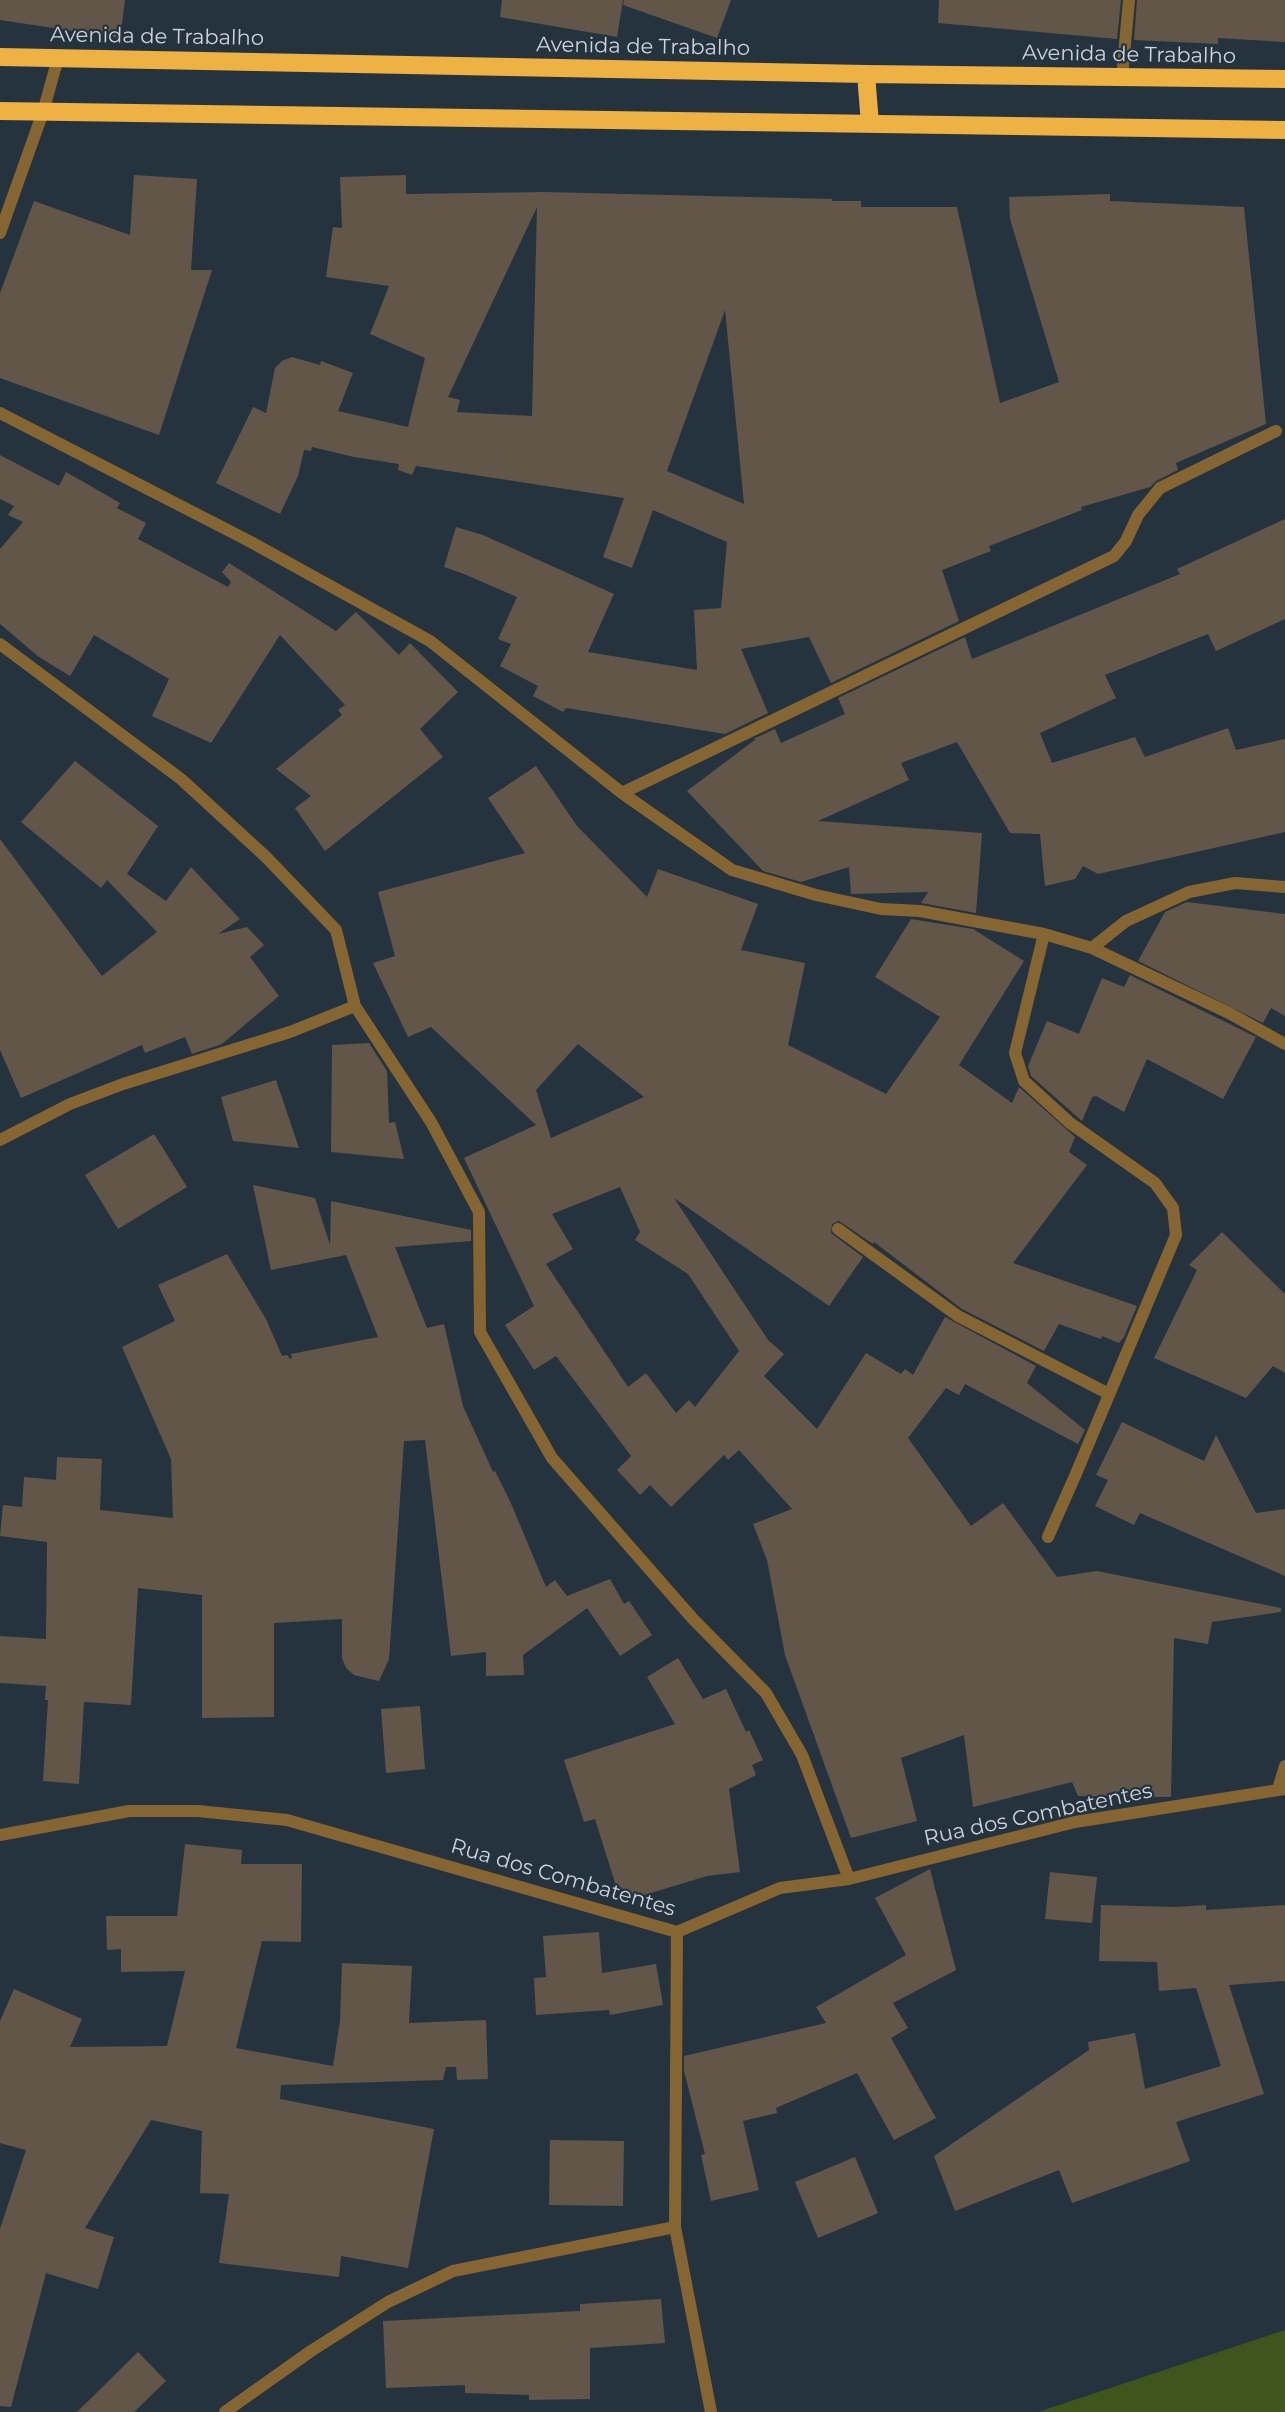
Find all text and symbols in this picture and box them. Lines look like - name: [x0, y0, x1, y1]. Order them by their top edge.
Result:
- street label: Avenida de Trabalho: [50, 23, 264, 51]
- street label: Avenida de Trabalho: [536, 33, 750, 61]
- street label: Avenida de Trabalho: [1022, 41, 1236, 69]
- street label: Rua dos Combatentes: [922, 1778, 1154, 1852]
- street label: Rua dos Combatentes: [448, 1834, 678, 1922]

